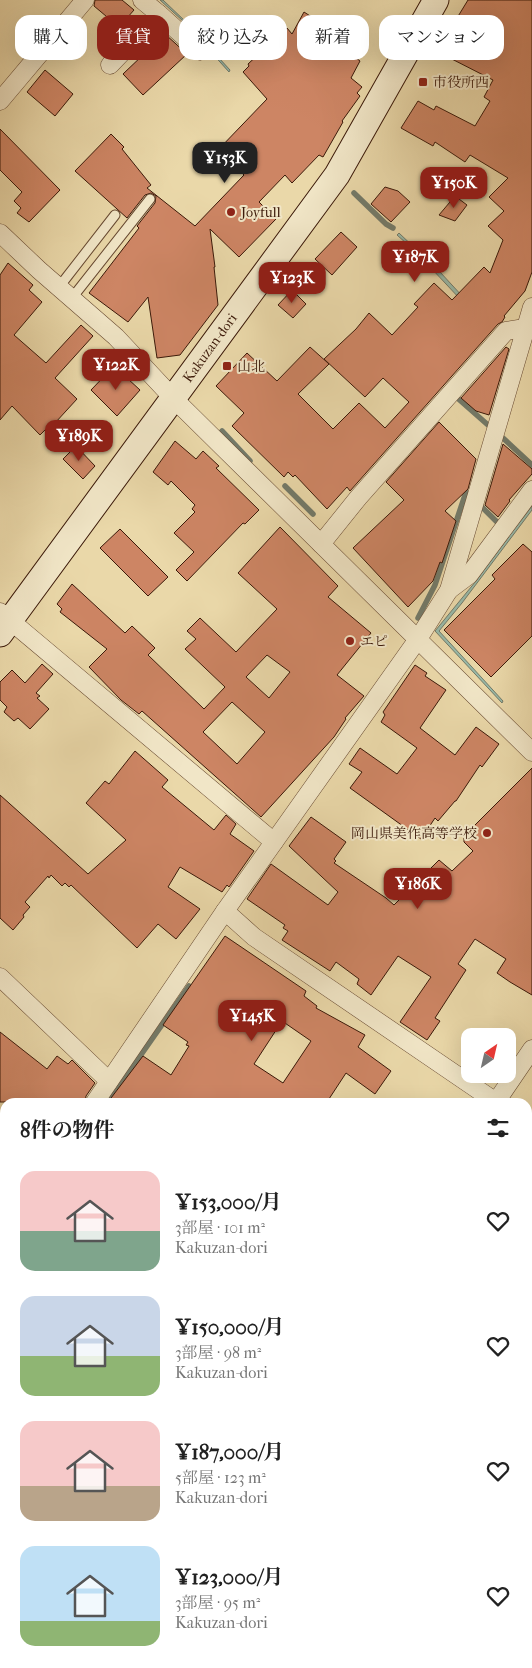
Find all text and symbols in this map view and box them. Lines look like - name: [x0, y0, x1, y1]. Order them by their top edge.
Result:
- chip: 購入: [15, 15, 87, 60]
- chip: 賃貸: [97, 15, 169, 60]
- chip: 絞り込み: [179, 15, 287, 60]
- chip: 新着: [297, 15, 369, 60]
- chip: マンション: [379, 15, 504, 60]
- place label: 市役所西: [433, 74, 489, 91]
- marker: 市役所西: [417, 76, 429, 88]
- pin: ¥153K: [190, 142, 260, 184]
- text: ¥153K: [203, 148, 247, 167]
- pin: ¥150K: [419, 166, 489, 209]
- text: ¥150K: [431, 173, 477, 192]
- place label: Joyfull: [240, 204, 281, 221]
- marker: Joyfull: [225, 206, 237, 218]
- pin: ¥187K: [380, 240, 450, 283]
- text: ¥187K: [392, 247, 438, 266]
- pin: ¥123K: [257, 262, 327, 304]
- text: ¥123K: [270, 268, 314, 287]
- street label: Kakuzan-dori: [179, 310, 241, 386]
- pin: ¥122K: [81, 348, 151, 391]
- text: ¥122K: [93, 355, 139, 374]
- place label: 山北: [237, 358, 265, 375]
- marker: 山北: [221, 360, 233, 372]
- pin: ¥189K: [44, 420, 114, 462]
- text: ¥189K: [56, 426, 102, 445]
- place label: エピ: [360, 633, 388, 650]
- marker: エピ: [344, 635, 356, 647]
- place label: 岡山県美作高等学校: [351, 825, 477, 842]
- marker: 岡山県美作高等学校: [481, 827, 493, 839]
- pin: ¥186K: [383, 868, 453, 910]
- text: ¥186K: [395, 874, 441, 893]
- pin: ¥145K: [217, 1000, 287, 1042]
- text: ¥145K: [229, 1006, 275, 1025]
- north arrow: [461, 1028, 516, 1082]
- map controls: [461, 1028, 516, 1083]
- icon: filters: [484, 1114, 512, 1142]
- text: 8件の物件: [20, 1118, 115, 1142]
- text: ¥153,000/月: [175, 1190, 282, 1214]
- icon: home: [60, 1191, 120, 1251]
- icon: heart: [484, 1207, 512, 1235]
- text: 3部屋 · 101 m²: [175, 1218, 265, 1237]
- text: Kakuzan-dori: [175, 1238, 268, 1257]
- text: ¥150,000/月: [175, 1315, 285, 1339]
- icon: home: [60, 1316, 120, 1376]
- icon: heart: [484, 1332, 512, 1360]
- text: 3部屋 · 98 m²: [175, 1343, 261, 1362]
- text: Kakuzan-dori: [175, 1363, 268, 1382]
- text: ¥187,000/月: [175, 1440, 284, 1464]
- icon: home: [60, 1441, 120, 1501]
- icon: heart: [484, 1457, 512, 1485]
- text: 5部屋 · 123 m²: [175, 1468, 266, 1487]
- text: Kakuzan-dori: [175, 1488, 268, 1507]
- text: ¥123,000/月: [175, 1565, 283, 1589]
- icon: home: [60, 1566, 120, 1626]
- icon: heart: [484, 1582, 512, 1610]
- text: 3部屋 · 95 m²: [175, 1593, 260, 1612]
- text: Kakuzan-dori: [175, 1613, 268, 1632]

